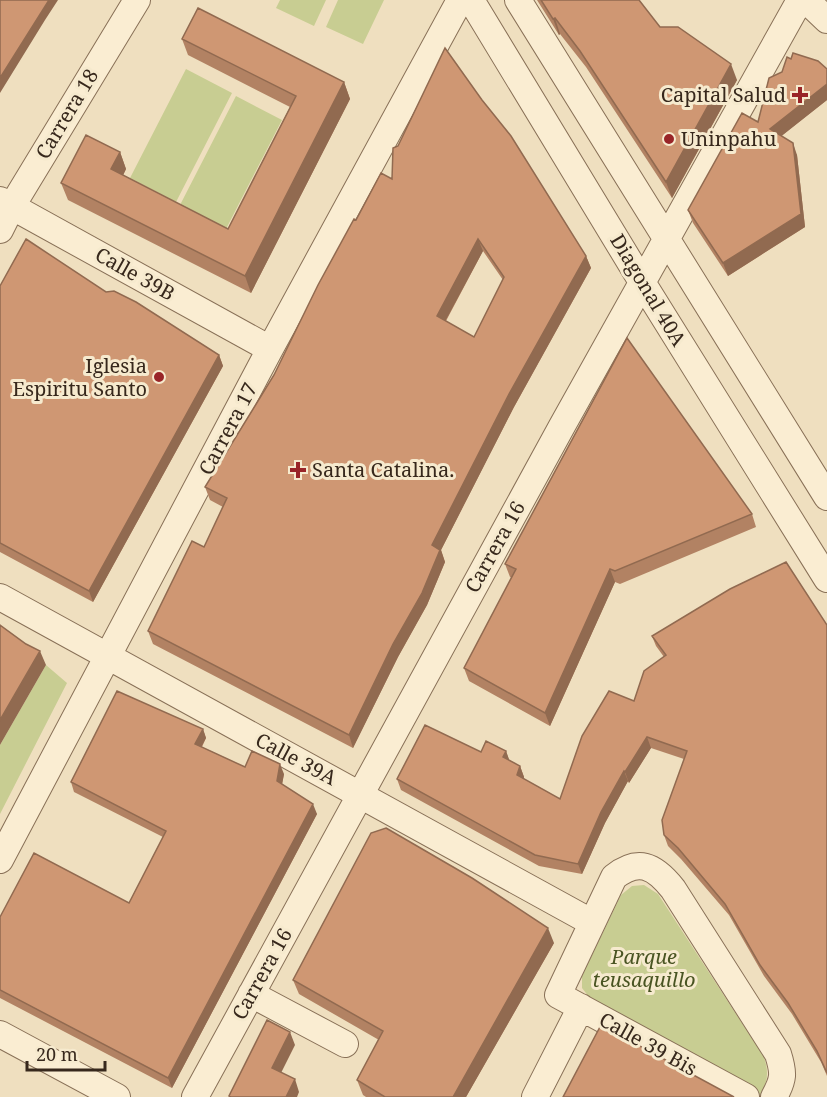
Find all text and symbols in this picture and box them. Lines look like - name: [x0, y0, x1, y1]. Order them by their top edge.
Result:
- street label: Carrera 18: [29, 64, 104, 164]
- place label: Capital Salud: [661, 81, 786, 108]
- marker: Capital Salud: [791, 86, 809, 104]
- place label: Uninpahu: [681, 125, 777, 152]
- marker: Uninpahu: [662, 132, 676, 146]
- street label: Diagonal 40A: [604, 229, 693, 352]
- street label: Calle 39B: [91, 241, 180, 307]
- place label: Iglesia Espiritu Santo: [12, 352, 147, 402]
- marker: Iglesia Espiritu Santo: [152, 370, 166, 384]
- street label: Carrera 17: [192, 378, 263, 480]
- place label: Santa Catalina.: [312, 456, 454, 483]
- marker: Santa Catalina.: [289, 461, 307, 479]
- street label: Carrera 16: [458, 496, 531, 597]
- street label: Calle 39A: [251, 726, 342, 792]
- street label: Carrera 16: [225, 923, 298, 1024]
- park label: Parque teusaquillo: [593, 943, 695, 993]
- street label: Calle 39 Bis: [595, 1006, 702, 1082]
- scale bar: [27, 1034, 105, 1072]
- text: 20 m: [36, 1042, 78, 1066]

